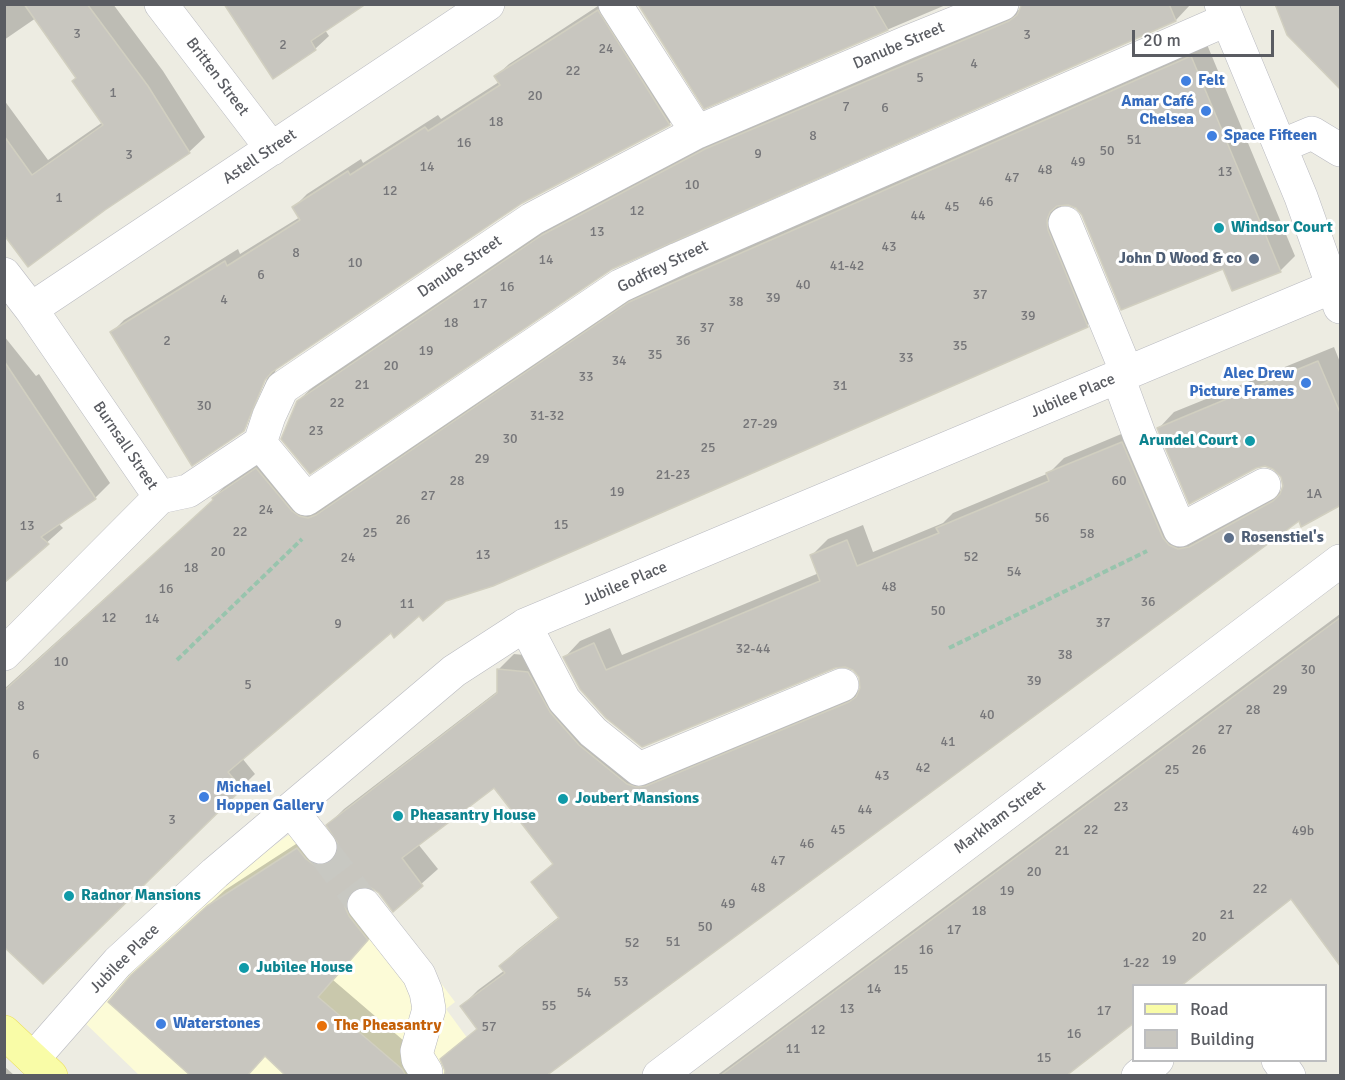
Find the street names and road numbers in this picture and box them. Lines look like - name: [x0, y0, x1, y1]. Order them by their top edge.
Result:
- street label: Danube Street: [850, 18, 948, 74]
- street label: Britten Street: [181, 34, 253, 120]
- street label: Astell Street: [220, 125, 300, 189]
- street label: Danube Street: [414, 232, 506, 302]
- street label: Godfrey Street: [614, 237, 712, 297]
- street label: Jubilee Place: [1028, 370, 1118, 422]
- street label: Burnsall Street: [88, 398, 162, 494]
- street label: Jubilee Place: [580, 558, 670, 610]
- street label: Markham Street: [950, 777, 1050, 859]
- street label: Jubilee Place: [86, 920, 164, 998]

